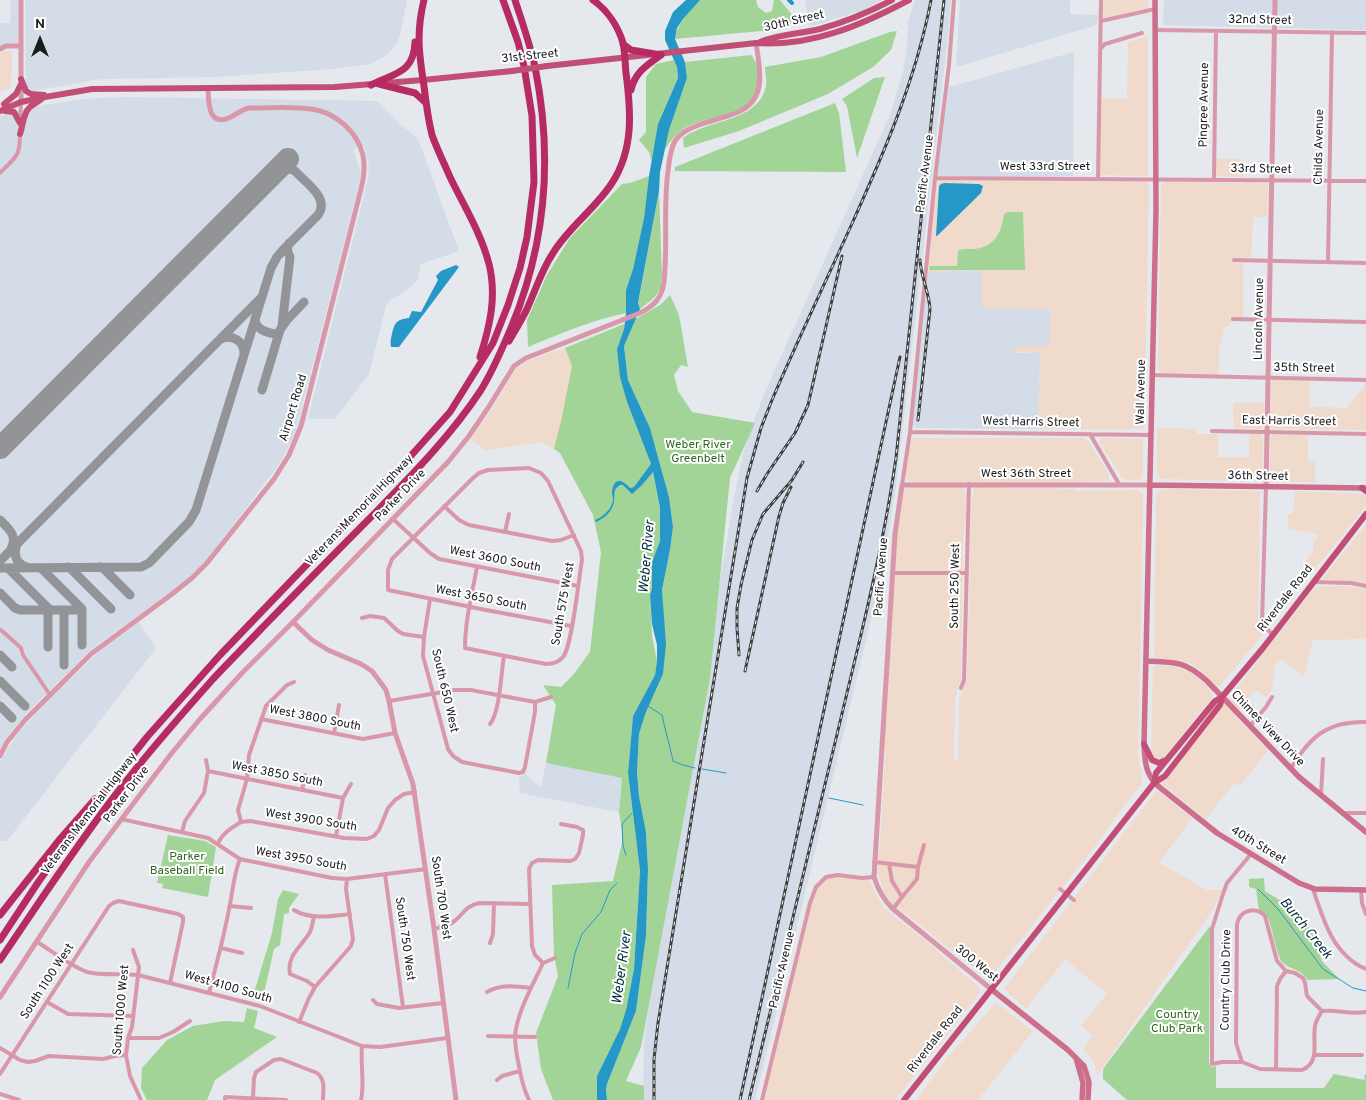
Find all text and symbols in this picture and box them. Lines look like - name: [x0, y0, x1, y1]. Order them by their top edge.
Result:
- street label: 30th Street: [762, 8, 826, 36]
- street label: 32nd Street: [1228, 13, 1292, 29]
- north arrow: [15, 15, 65, 65]
- text: N: [35, 16, 45, 33]
- street label: 31st Street: [501, 47, 559, 67]
- street label: Pingree Avenue: [1197, 62, 1213, 148]
- street label: Childs Avenue: [1312, 109, 1328, 185]
- street label: Pacific Avenue: [914, 134, 938, 214]
- street label: West 33rd Street: [1000, 161, 1090, 175]
- street label: 33rd Street: [1230, 162, 1292, 178]
- street label: Lincoln Avenue: [1252, 278, 1268, 360]
- street label: Wall Avenue: [1134, 359, 1150, 425]
- street label: 35th Street: [1273, 361, 1335, 377]
- street label: Airport Road: [277, 373, 311, 443]
- street label: East Harris Street: [1242, 414, 1336, 430]
- street label: West Harris Street: [982, 415, 1080, 431]
- park label: Weber River Greenbelt: [665, 439, 731, 467]
- street label: Veterans Memorial Highway: [303, 452, 417, 570]
- street label: Parker Drive: [373, 467, 429, 525]
- street label: West 36th Street: [981, 468, 1071, 482]
- street label: 36th Street: [1227, 469, 1289, 485]
- water label: Weber River: [636, 520, 660, 594]
- street label: Pacific Avenue: [872, 537, 892, 617]
- street label: South 250 West: [948, 543, 964, 629]
- street label: West 3600 South: [448, 544, 542, 576]
- street label: South 575 West: [550, 561, 578, 647]
- street label: Riverdale Road: [1255, 563, 1317, 635]
- street label: West 3650 South: [434, 583, 528, 615]
- street label: South 650 West: [427, 648, 461, 734]
- street label: Chimes View Drive: [1227, 688, 1307, 770]
- street label: West 3800 South: [268, 703, 362, 735]
- street label: Veterans Memorial Highway: [39, 750, 141, 878]
- street label: West 3850 South: [230, 759, 324, 791]
- street label: Parker Drive: [101, 764, 153, 826]
- street label: West 3900 South: [264, 807, 358, 835]
- street label: 40th Street: [1228, 824, 1288, 868]
- street label: West 3950 South: [254, 845, 348, 875]
- park label: Parker Baseball Field: [150, 851, 224, 879]
- street label: South 700 West: [427, 855, 453, 941]
- water label: Burch Creek: [1275, 895, 1335, 963]
- street label: South 750 West: [391, 896, 417, 982]
- street label: Country Club Drive: [1219, 929, 1235, 1031]
- water label: Weber River: [610, 930, 636, 1006]
- street label: Pacific Avenue: [767, 930, 799, 1010]
- street label: South 1100 West: [18, 941, 78, 1023]
- street label: 300 West: [951, 942, 1001, 986]
- street label: South 1000 West: [111, 964, 133, 1056]
- street label: West 4100 South: [182, 969, 274, 1007]
- street label: Riverdale Road: [905, 1004, 967, 1076]
- park label: Country Club Park: [1151, 1009, 1203, 1037]

